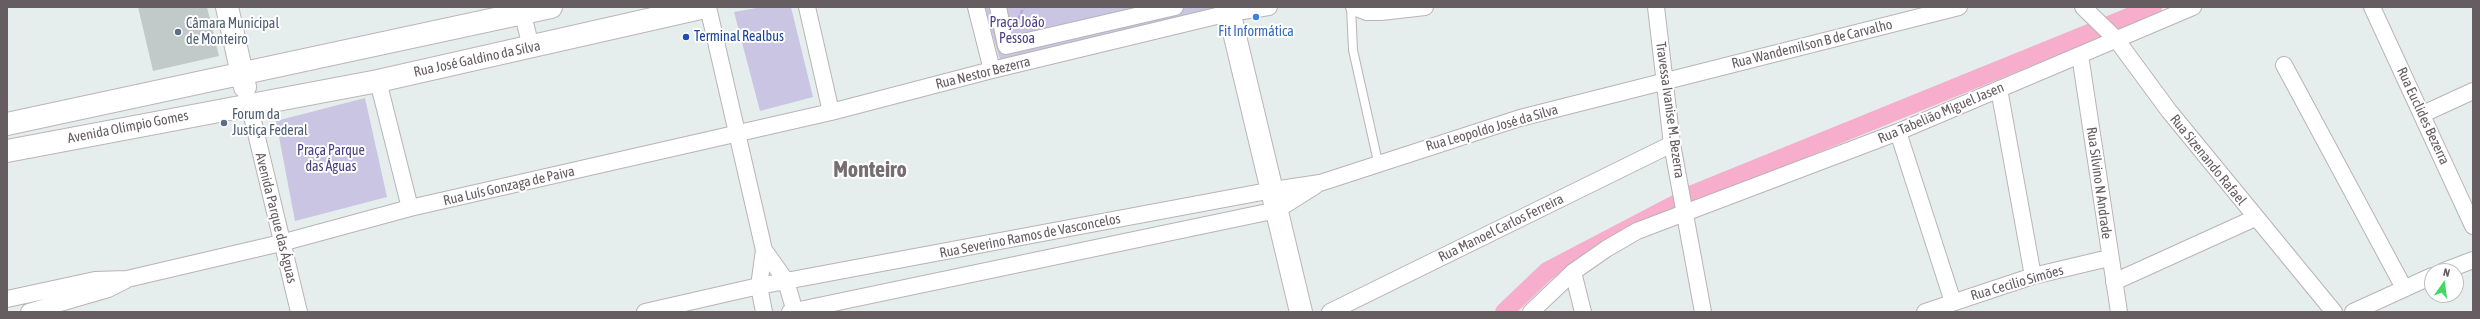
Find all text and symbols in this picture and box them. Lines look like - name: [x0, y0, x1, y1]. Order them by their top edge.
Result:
- marker: Fit Informática: [1251, 12, 1261, 22]
- park label: Praça João Pessoa: [990, 15, 1044, 48]
- place label: Câmara Municipal de Monteiro: [186, 16, 279, 48]
- street label: Rua Wandemilson B de Carvalho: [1730, 16, 1894, 72]
- place label: Fit Informática: [1218, 24, 1294, 40]
- marker: Câmara Municipal de Monteiro: [173, 27, 183, 37]
- place label: Terminal Realbus: [694, 29, 784, 45]
- marker: Terminal Realbus: [681, 32, 691, 42]
- street label: Rua José Galdino da Silva: [412, 37, 542, 81]
- street label: Travessa Ivanise M. Bezerra: [1652, 41, 1688, 179]
- street label: Rua Nestor Bezerra: [934, 53, 1032, 93]
- street label: Rua Euclides Bezerra: [2393, 65, 2453, 167]
- street label: Rua Tabelião Miguel Jasen: [1875, 79, 2007, 147]
- street label: Rua Leopoldo José da Silva: [1424, 101, 1560, 155]
- street label: Avenida Olímpio Gomes: [66, 107, 190, 147]
- place label: Forum da Justiça Federal: [232, 107, 308, 140]
- street label: Rua Sizenando Rafael: [2166, 111, 2250, 209]
- marker: Forum da Justiça Federal: [219, 118, 229, 128]
- street label: Rua Silvino N Andrade: [2083, 126, 2115, 240]
- park label: Praça Parque das Águas: [297, 143, 365, 176]
- street label: Avenida Parque das Águas: [252, 151, 300, 285]
- district label: Monteiro: [833, 157, 907, 183]
- street label: Rua Luís Gonzaga de Paiva: [442, 163, 576, 209]
- street label: Rua Manoel Carlos Ferreira: [1436, 190, 1566, 266]
- street label: Rua Severino Ramos de Vasconcelos: [938, 210, 1122, 262]
- street label: Rua Cecilio Simões: [1969, 262, 2065, 304]
- north arrow: [2424, 263, 2464, 303]
- text: N: [2442, 266, 2451, 279]

